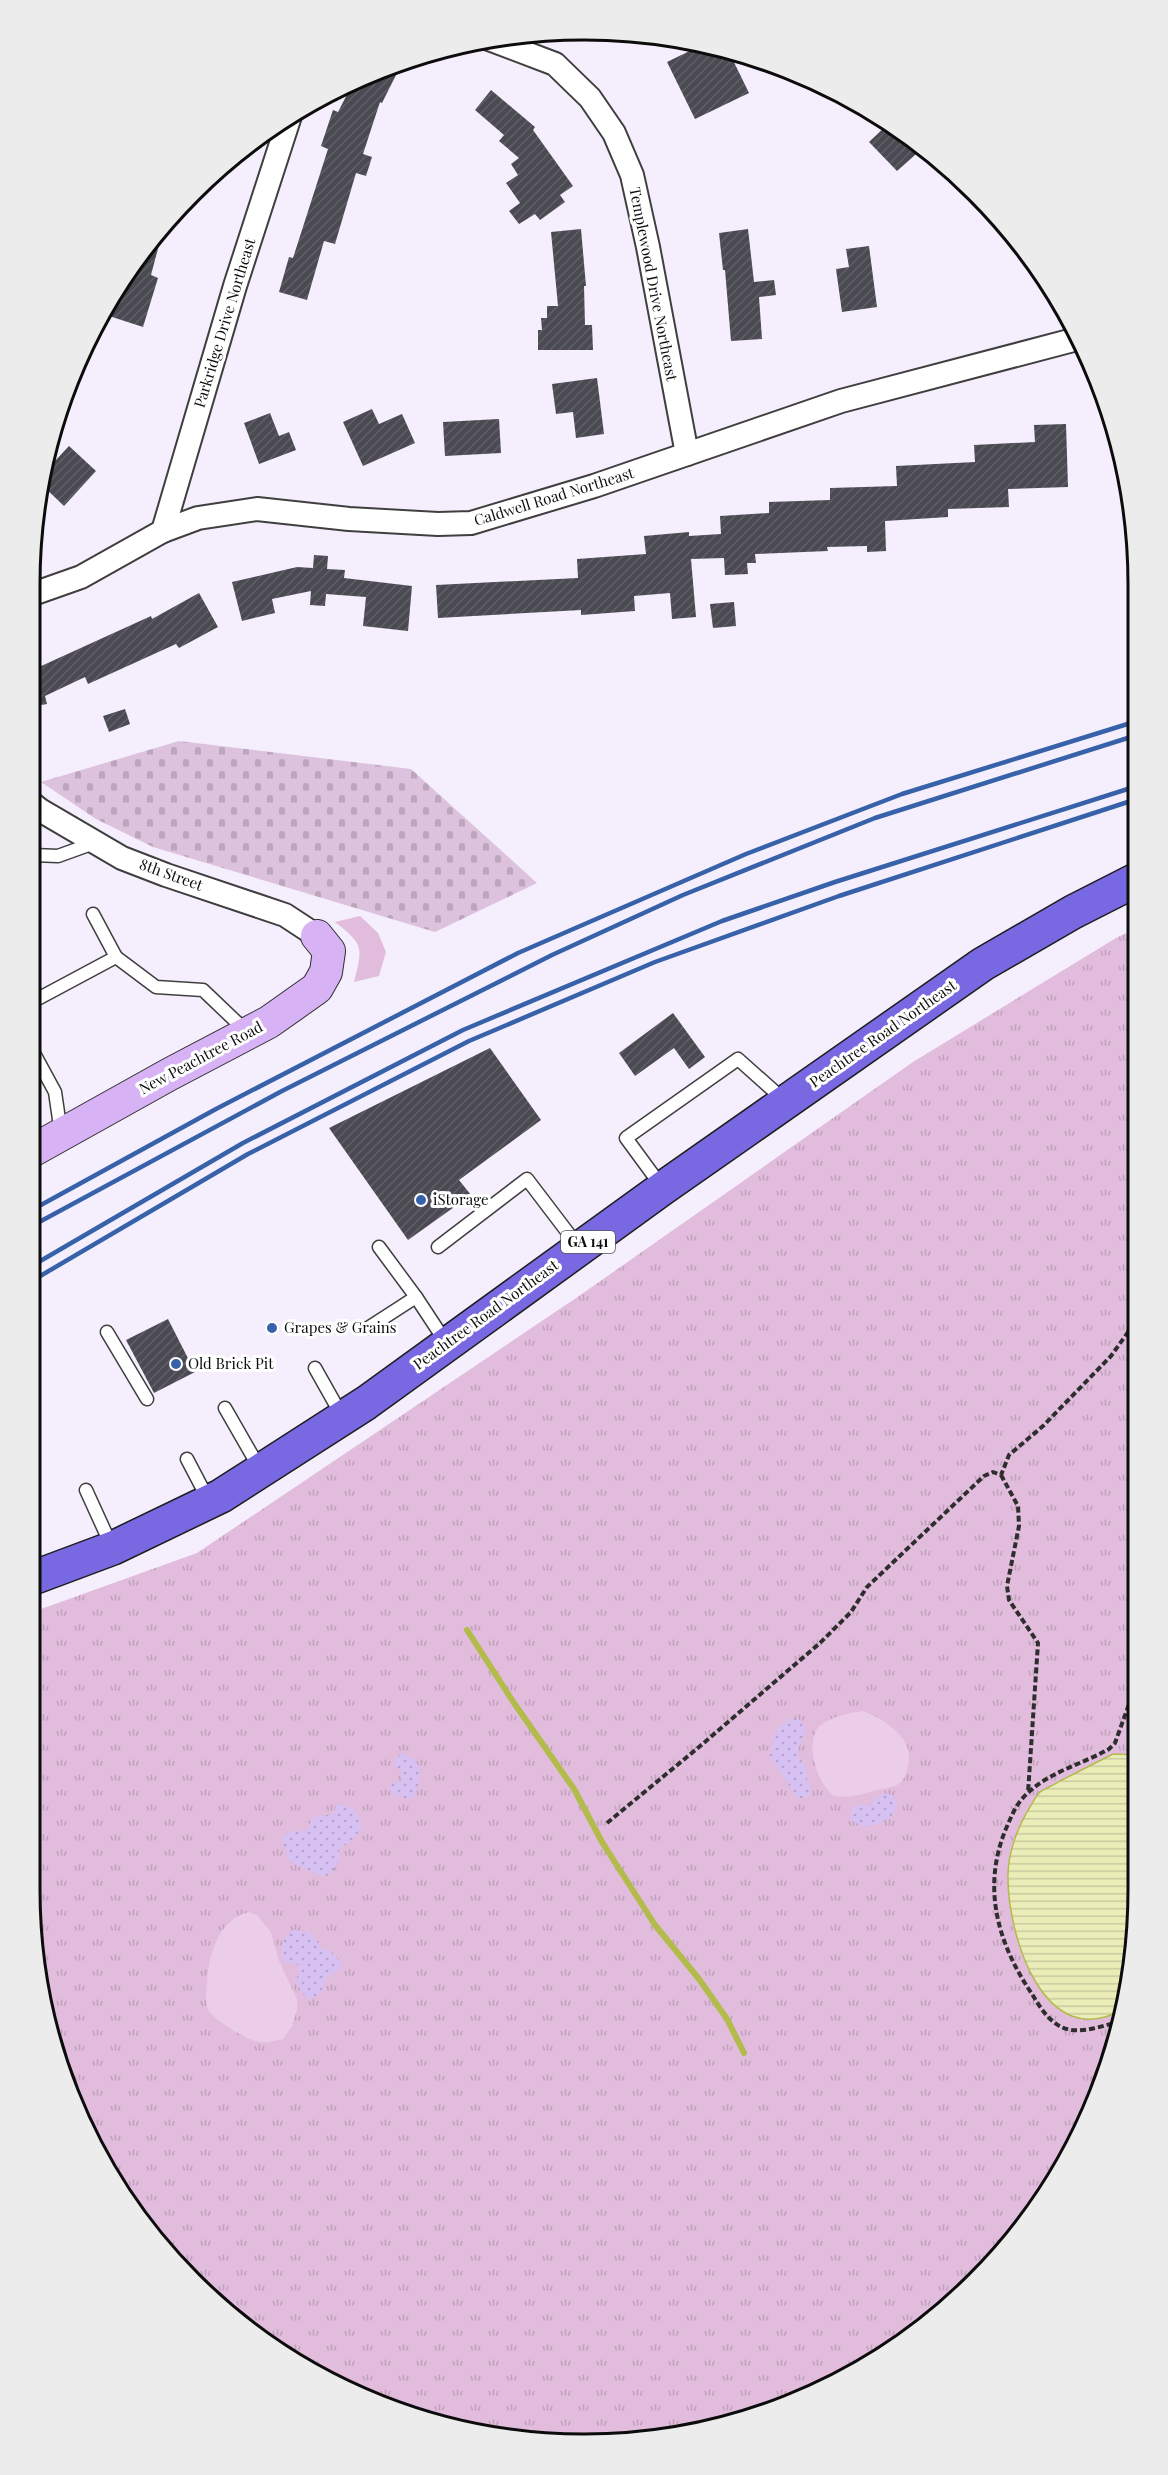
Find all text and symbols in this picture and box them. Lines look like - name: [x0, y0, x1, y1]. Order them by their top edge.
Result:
- street label: Templewood Drive Northeast: [625, 185, 683, 383]
- street label: Parkridge Drive Northeast: [189, 235, 260, 410]
- street label: Caldwell Road Northeast: [471, 462, 637, 530]
- street label: 8th Street: [137, 853, 206, 895]
- street label: Peachtree Road Northeast: [805, 975, 960, 1091]
- street label: New Peachtree Road: [135, 1016, 266, 1098]
- place label: iStorage: [433, 1189, 489, 1209]
- marker: iStorage: [414, 1193, 428, 1207]
- road number: GA 141: [561, 1231, 615, 1253]
- street label: Peachtree Road Northeast: [409, 1254, 562, 1374]
- place label: Grapes & Grains: [284, 1317, 396, 1337]
- marker: Grapes & Grains: [265, 1321, 279, 1335]
- place label: Old Brick Pit: [188, 1353, 274, 1373]
- marker: Old Brick Pit: [169, 1357, 183, 1371]

